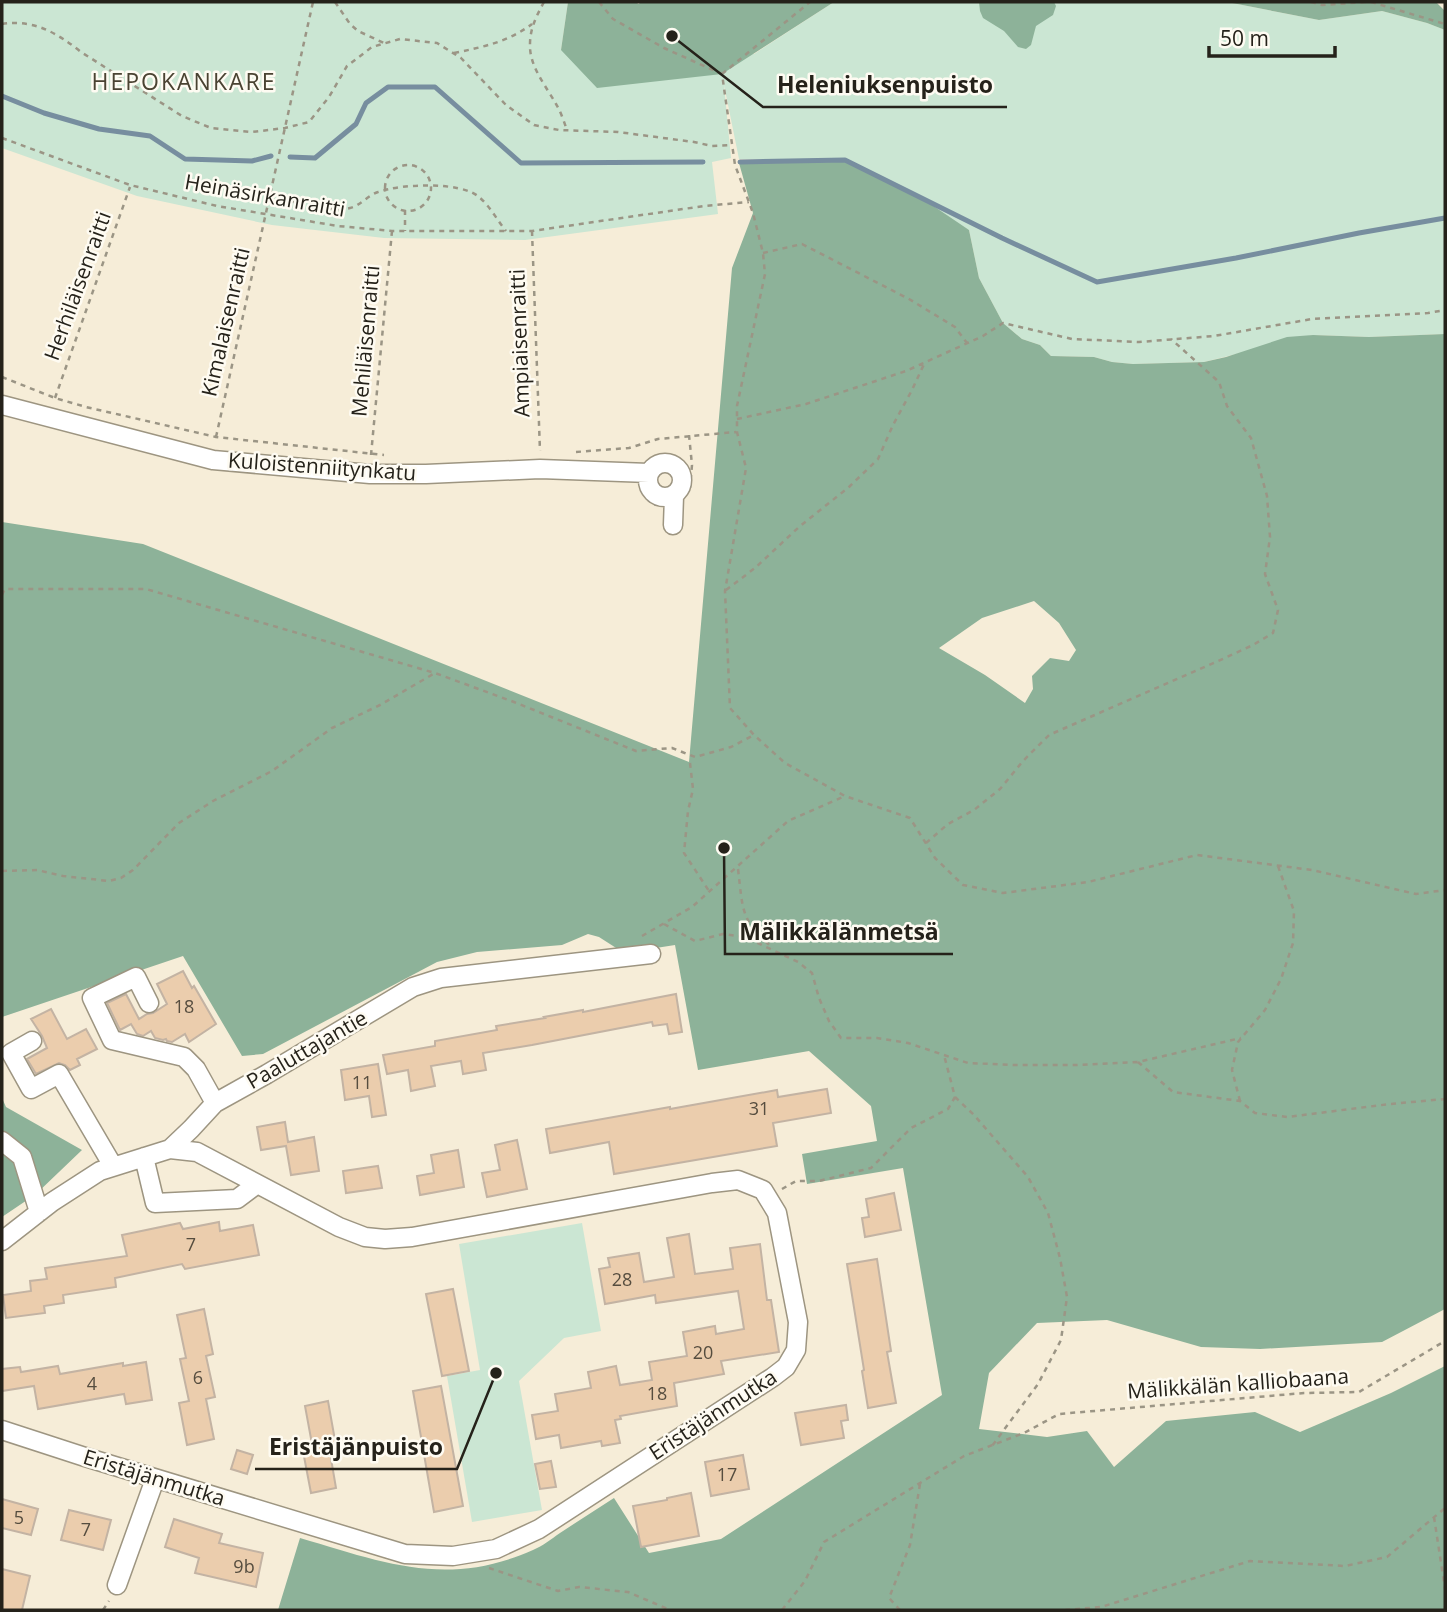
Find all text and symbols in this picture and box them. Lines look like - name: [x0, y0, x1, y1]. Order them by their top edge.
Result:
- scale bar: [1209, 14, 1335, 58]
- text: 50 m: [1220, 24, 1269, 52]
- callout: Heleniuksenpuisto: [763, 63, 1007, 107]
- district label: HEPOKANKARE: [91, 65, 277, 97]
- text: Heleniuksenpuisto: [777, 68, 993, 100]
- street label: Heinäsirkanraitti: [183, 167, 348, 223]
- street label: Herhiläisenraitti: [37, 207, 117, 364]
- street label: Kimalaisenraitti: [194, 245, 256, 399]
- street label: Mehiläisenraitti: [344, 264, 386, 418]
- street label: Ampiaisenraitti: [502, 268, 536, 418]
- street label: Kuloistenniitynkatu: [227, 445, 417, 487]
- callout: Mälikkälänmetsä: [725, 910, 953, 954]
- text: Mälikkälänmetsä: [739, 915, 939, 947]
- house number: 18: [174, 994, 194, 1018]
- street label: Paaluttajantie: [241, 1003, 372, 1095]
- house number: 11: [352, 1070, 372, 1094]
- house number: 31: [749, 1096, 769, 1120]
- house number: 7: [186, 1232, 196, 1256]
- house number: 28: [612, 1267, 632, 1291]
- house number: 20: [693, 1340, 713, 1364]
- street label: Mälikkälän kalliobaana: [1126, 1361, 1350, 1405]
- street label: Eristäjänmutka: [643, 1362, 782, 1466]
- house number: 6: [193, 1365, 203, 1389]
- house number: 4: [87, 1371, 97, 1395]
- house number: 18: [647, 1381, 667, 1405]
- callout: Eristäjänpuisto: [255, 1425, 457, 1469]
- text: Eristäjänpuisto: [269, 1430, 443, 1462]
- street label: Eristäjänmutka: [80, 1442, 229, 1512]
- house number: 17: [717, 1462, 737, 1486]
- house number: 5: [14, 1505, 24, 1529]
- house number: 7: [81, 1517, 91, 1541]
- house number: 9b: [233, 1554, 255, 1578]

